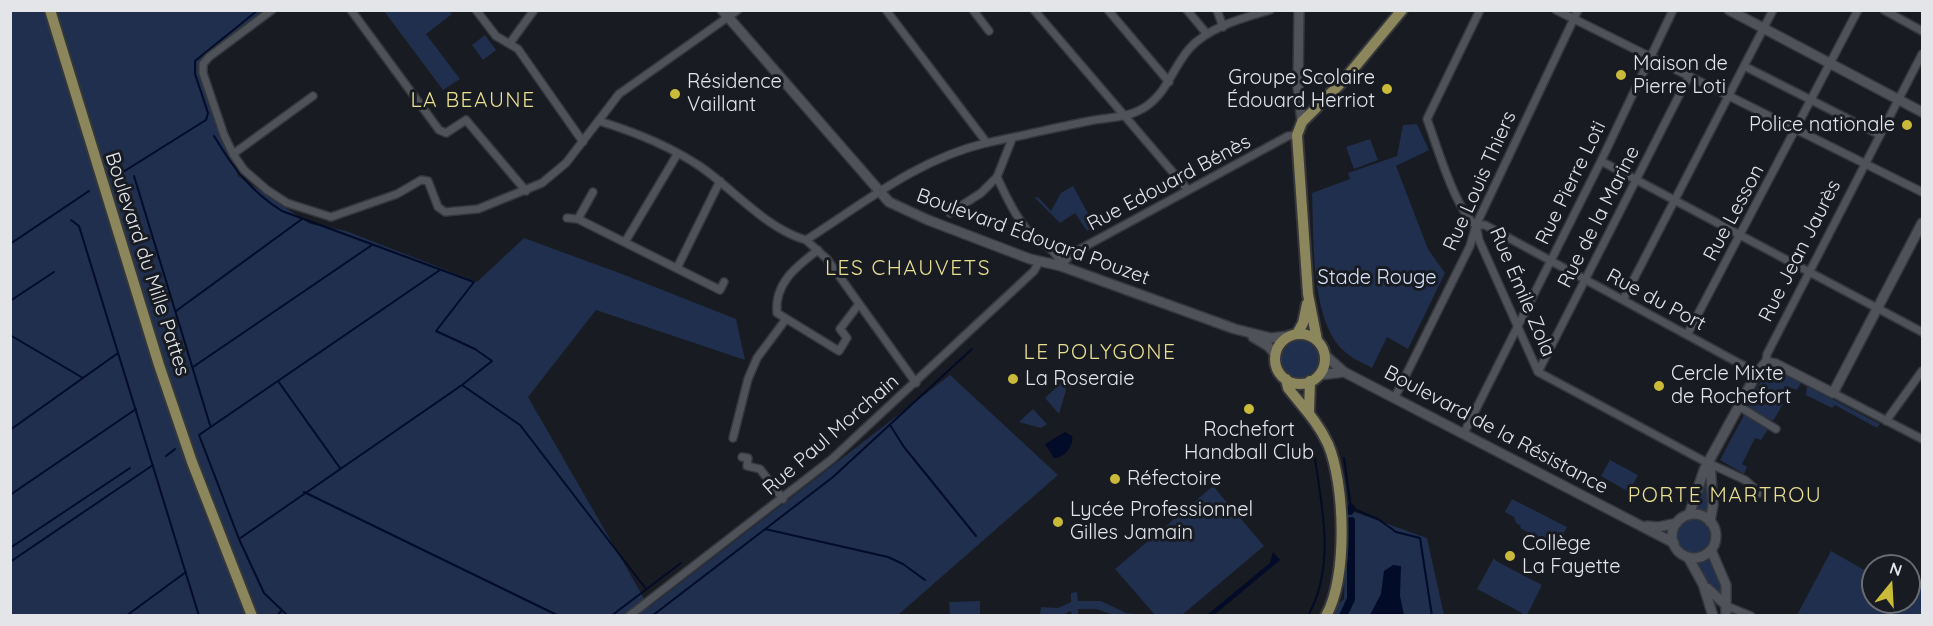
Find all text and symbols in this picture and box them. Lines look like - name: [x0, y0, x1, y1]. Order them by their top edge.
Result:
- place label: Maison de Pierre Loti: [1633, 52, 1728, 99]
- place label: Groupe Scolaire Édouard Herriot: [1227, 66, 1375, 113]
- marker: Maison de Pierre Loti: [1614, 68, 1628, 82]
- place label: Résidence Vaillant: [687, 70, 782, 117]
- marker: Groupe Scolaire Édouard Herriot: [1380, 82, 1394, 96]
- marker: Résidence Vaillant: [668, 87, 682, 101]
- district label: LA BEAUNE: [410, 88, 536, 114]
- street label: Rue Louis Thiers: [1438, 107, 1522, 255]
- place label: Police nationale: [1749, 113, 1895, 137]
- street label: Rue Pierre Loti: [1531, 117, 1611, 249]
- marker: Police nationale: [1900, 118, 1914, 132]
- street label: Rue Edouard Bénès: [1083, 130, 1255, 236]
- street label: Rue de la Marine: [1553, 142, 1645, 292]
- street label: Boulevard du Mille Pattes: [100, 149, 194, 379]
- street label: Rue Lesson: [1699, 161, 1769, 265]
- street label: Rue Jean Jaurès: [1754, 176, 1846, 326]
- street label: Boulevard Édouard Pouzet: [913, 184, 1153, 290]
- street label: Rue Émile Zola: [1484, 224, 1560, 360]
- district label: LES CHAUVETS: [825, 256, 991, 282]
- street label: Rue du Port: [1602, 264, 1710, 336]
- park label: Stade Rouge: [1318, 266, 1436, 290]
- district label: LE POLYGONE: [1024, 340, 1176, 366]
- street label: Boulevard de la Résistance: [1380, 361, 1612, 499]
- place label: Cercle Mixte de Rochefort: [1671, 362, 1791, 409]
- place label: La Roseraie: [1025, 367, 1134, 391]
- street label: Rue Paul Morchain: [758, 369, 904, 501]
- marker: La Roseraie: [1006, 372, 1020, 386]
- marker: Cercle Mixte de Rochefort: [1652, 379, 1666, 393]
- marker: Rochefort Handball Club: [1242, 402, 1256, 416]
- place label: Rochefort Handball Club: [1184, 418, 1314, 465]
- place label: Réfectoire: [1127, 467, 1221, 491]
- marker: Réfectoire: [1108, 472, 1122, 486]
- district label: PORTE MARTROU: [1628, 483, 1822, 509]
- place label: Lycée Professionnel Gilles Jamain: [1070, 498, 1253, 545]
- marker: Lycée Professionnel Gilles Jamain: [1051, 515, 1065, 529]
- place label: Collège La Fayette: [1522, 532, 1621, 579]
- marker: Collège La Fayette: [1503, 549, 1517, 563]
- north arrow: [1861, 554, 1921, 614]
- text: N: [1887, 557, 1905, 580]

